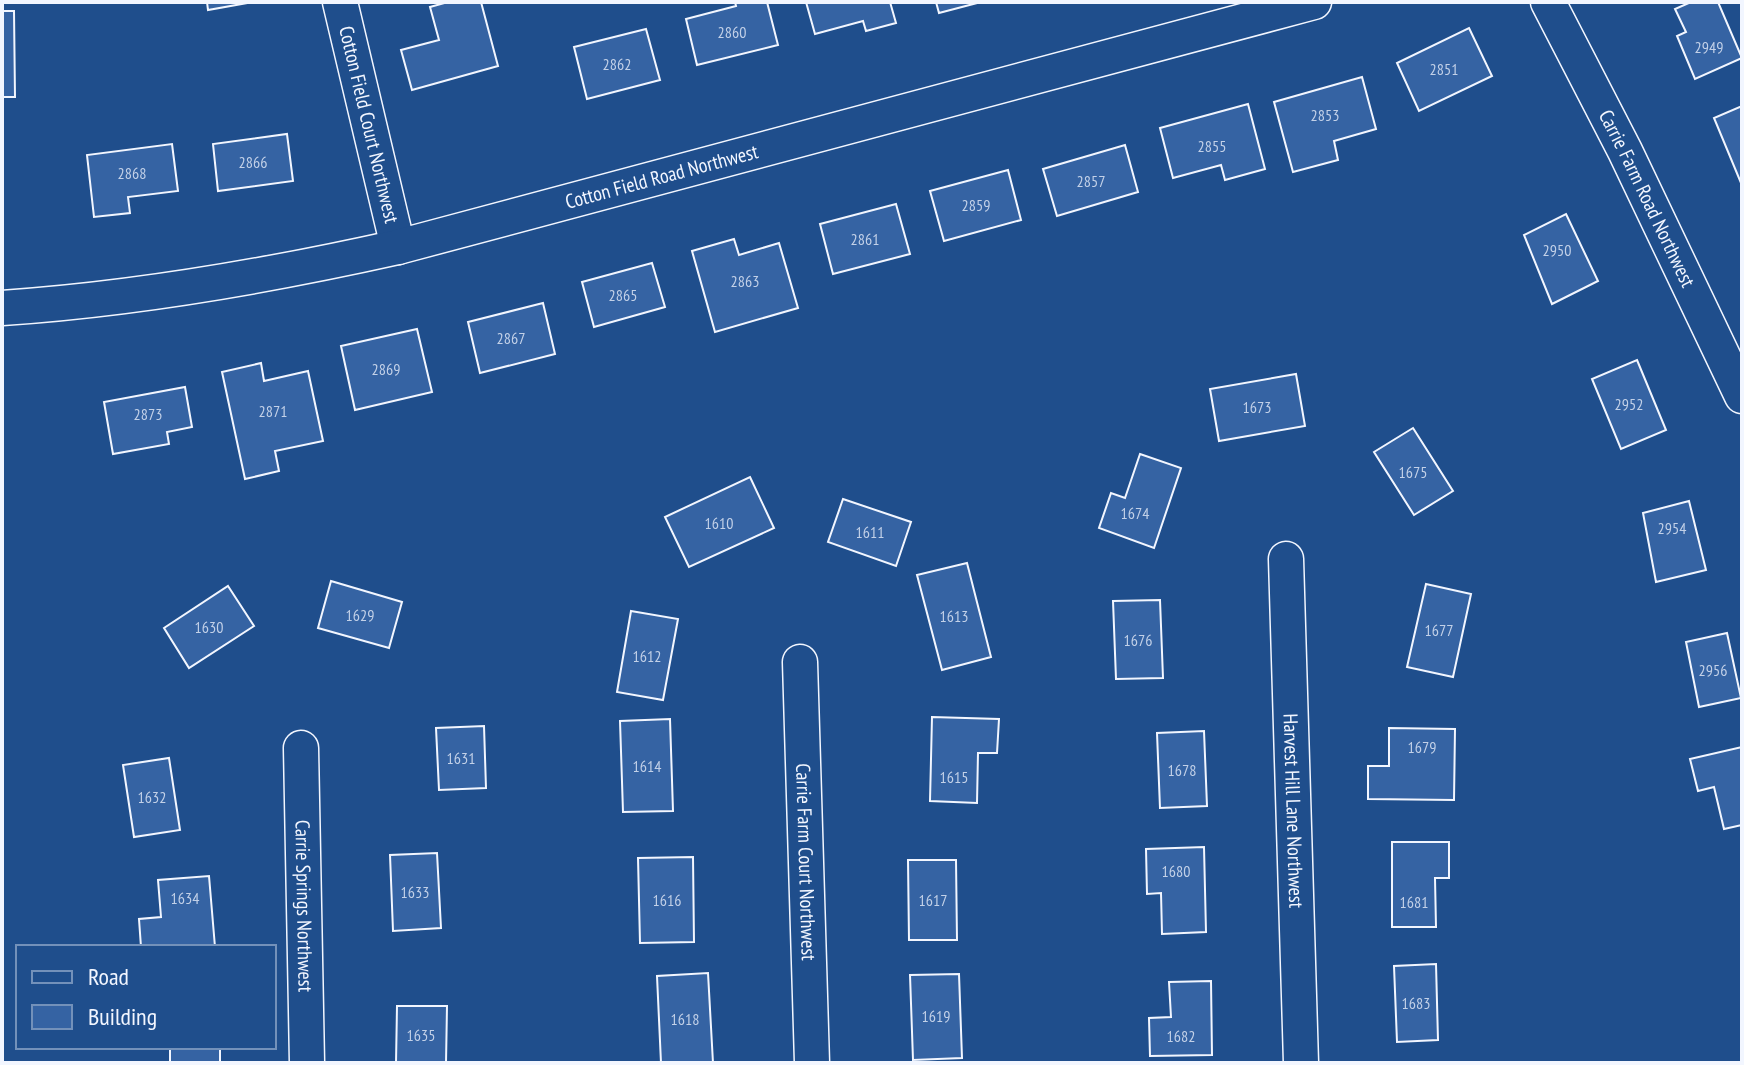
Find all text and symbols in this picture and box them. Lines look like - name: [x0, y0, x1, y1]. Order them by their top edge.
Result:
- house number: 2860: [718, 22, 746, 42]
- street label: Cotton Field Court Northwest: [333, 23, 405, 226]
- house number: 2949: [1695, 37, 1723, 57]
- house number: 2862: [603, 54, 631, 74]
- house number: 2851: [1430, 59, 1458, 79]
- house number: 2853: [1311, 105, 1339, 125]
- street label: Carrie Farm Road Northwest: [1593, 105, 1701, 292]
- house number: 2855: [1198, 136, 1226, 156]
- street label: Cotton Field Road Northwest: [562, 138, 761, 215]
- house number: 2866: [239, 152, 267, 172]
- house number: 2868: [118, 163, 146, 183]
- house number: 2857: [1077, 171, 1105, 191]
- house number: 2859: [962, 195, 990, 215]
- house number: 2861: [851, 229, 879, 249]
- house number: 2950: [1543, 240, 1571, 260]
- house number: 2863: [731, 271, 759, 291]
- house number: 2865: [609, 285, 637, 305]
- house number: 2867: [497, 328, 525, 348]
- house number: 2869: [372, 359, 400, 379]
- house number: 2952: [1615, 394, 1643, 414]
- house number: 1673: [1243, 397, 1271, 417]
- house number: 2871: [259, 401, 287, 421]
- house number: 2873: [134, 404, 162, 424]
- house number: 1675: [1399, 462, 1427, 482]
- house number: 1674: [1121, 503, 1149, 523]
- house number: 1610: [705, 513, 733, 533]
- house number: 2954: [1658, 518, 1686, 538]
- house number: 1611: [856, 522, 884, 542]
- house number: 1629: [346, 605, 374, 625]
- house number: 1613: [940, 606, 968, 626]
- house number: 1630: [195, 617, 223, 637]
- house number: 1677: [1425, 620, 1453, 640]
- house number: 1676: [1124, 630, 1152, 650]
- house number: 1612: [633, 646, 661, 666]
- house number: 2956: [1699, 660, 1727, 680]
- street label: Harvest Hill Lane Northwest: [1278, 713, 1309, 909]
- house number: 1679: [1408, 737, 1436, 757]
- house number: 1631: [447, 748, 475, 768]
- house number: 1614: [633, 756, 661, 776]
- house number: 1678: [1168, 760, 1196, 780]
- street label: Carrie Farm Court Northwest: [790, 763, 822, 961]
- house number: 1615: [940, 767, 968, 787]
- house number: 1632: [138, 787, 166, 807]
- street label: Carrie Springs Northwest: [289, 820, 319, 993]
- house number: 1680: [1162, 861, 1190, 881]
- house number: 1633: [401, 882, 429, 902]
- house number: 1634: [171, 888, 199, 908]
- house number: 1616: [653, 890, 681, 910]
- house number: 1617: [919, 890, 947, 910]
- house number: 1681: [1400, 892, 1428, 912]
- legend: [16, 945, 276, 1049]
- text: Road: [88, 961, 129, 992]
- house number: 1683: [1402, 993, 1430, 1013]
- text: Building: [88, 1001, 157, 1032]
- house number: 1619: [922, 1006, 950, 1026]
- house number: 1618: [671, 1009, 699, 1029]
- house number: 1635: [407, 1025, 435, 1045]
- house number: 1682: [1167, 1026, 1195, 1046]

